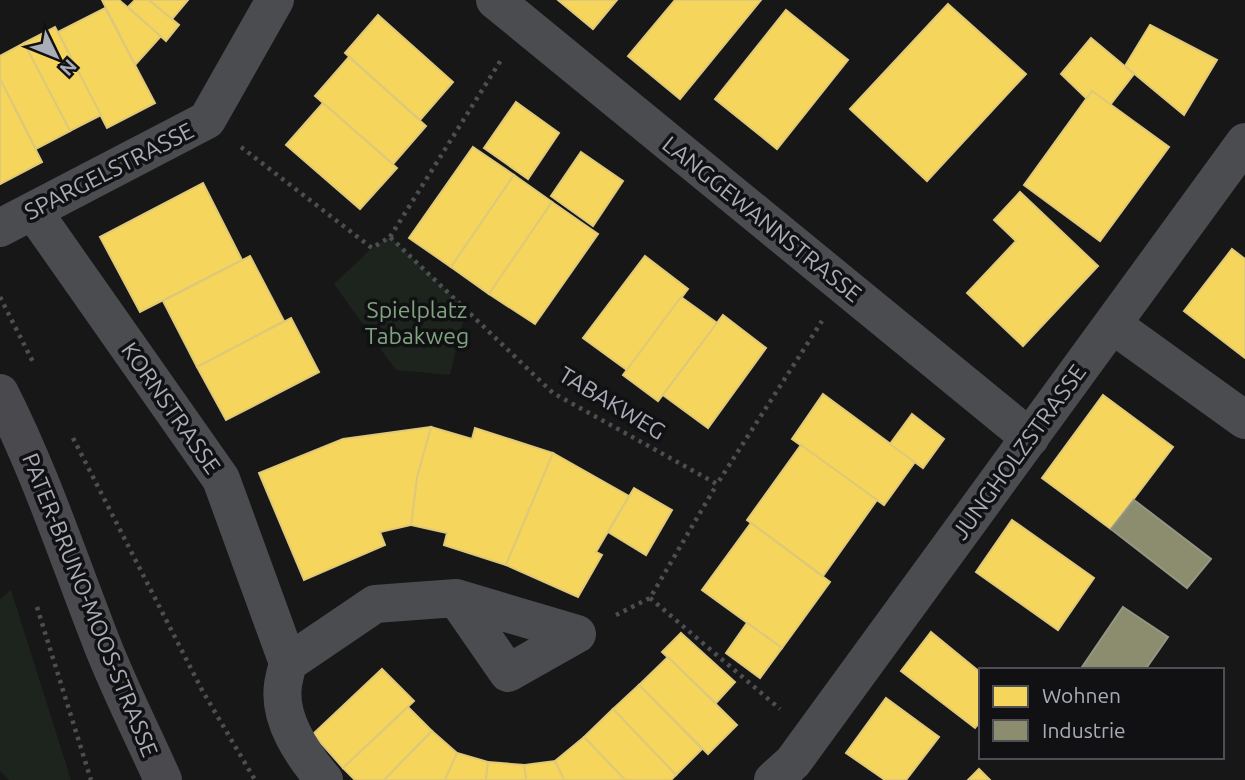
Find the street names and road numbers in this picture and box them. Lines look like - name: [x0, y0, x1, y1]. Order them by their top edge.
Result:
- street label: SPARGELSTRASSE: [20, 117, 197, 224]
- street label: LANGGEWANNSTRASSE: [658, 131, 867, 306]
- street label: KORNSTRASSE: [117, 337, 226, 478]
- street label: JUNGHOLZSTRASSE: [947, 360, 1090, 544]
- street label: TABAKWEG: [555, 361, 670, 444]
- street label: PATER-BRUNO-MOOS-STRASSE: [18, 449, 163, 760]

